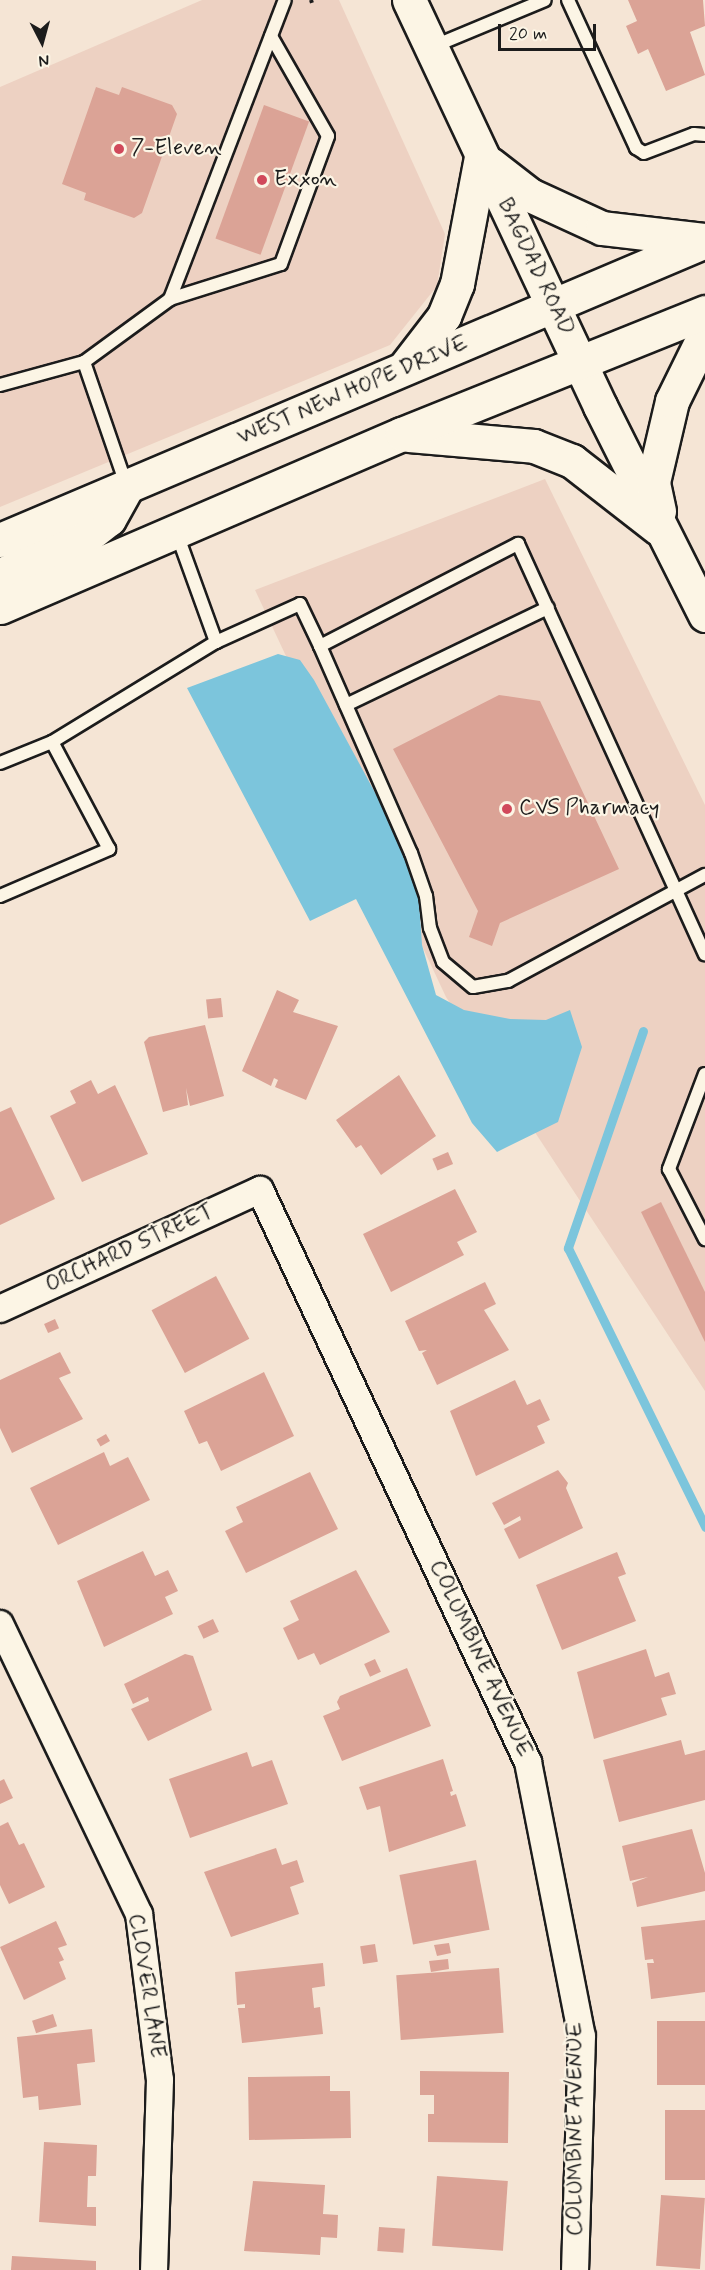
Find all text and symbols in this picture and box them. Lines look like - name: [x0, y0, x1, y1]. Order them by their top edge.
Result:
- north arrow: [12, 12, 72, 72]
- scale bar: [501, 12, 598, 50]
- text: 20 m: [509, 22, 547, 46]
- text: N: [38, 49, 50, 71]
- place label: 7-Eleven: [131, 136, 221, 162]
- marker: 7-Eleven: [112, 142, 126, 156]
- place label: Exxon: [274, 167, 337, 193]
- marker: Exxon: [255, 173, 269, 187]
- street label: BAGDAD ROAD: [491, 194, 579, 340]
- street label: WEST NEW HOPE DRIVE: [232, 330, 474, 452]
- place label: CVS Pharmacy: [519, 796, 659, 822]
- marker: CVS Pharmacy: [500, 802, 514, 816]
- street label: ORCHARD STREET: [41, 1198, 219, 1300]
- street label: COLUMBINE AVENUE: [423, 1556, 537, 1762]
- street label: CLOVER LANE: [121, 1910, 171, 2062]
- street label: COLUMBINE AVENUE: [563, 2022, 589, 2236]

